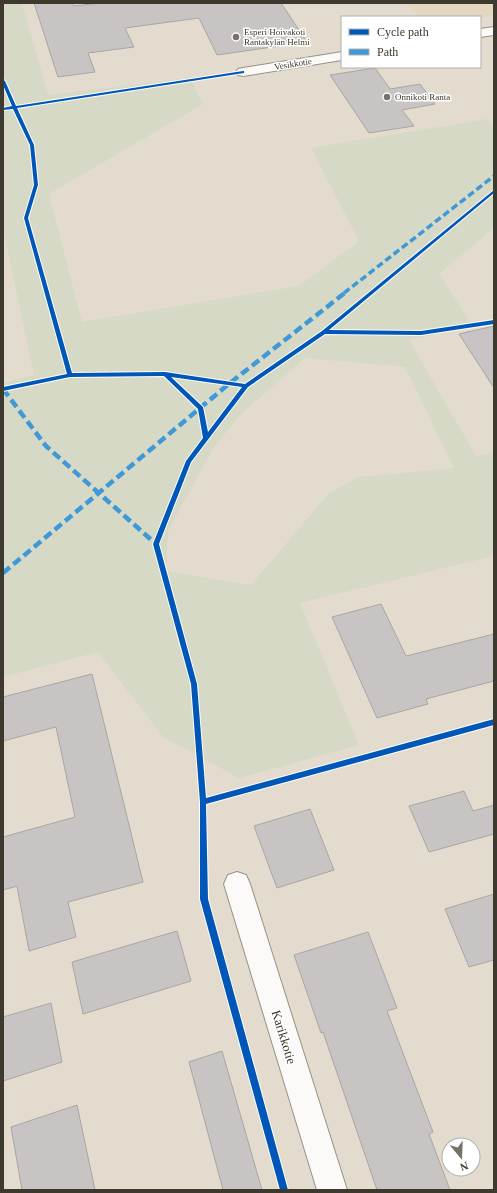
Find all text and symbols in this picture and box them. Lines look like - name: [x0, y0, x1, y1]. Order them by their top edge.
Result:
- legend: [341, 16, 481, 68]
- text: Cycle path: [377, 25, 429, 39]
- place label: Esperi Hoivakoti Rantakylän Helmi: [244, 27, 310, 47]
- marker: Esperi Hoivakoti Rantakylän Helmi: [231, 32, 241, 42]
- text: Path: [377, 45, 398, 59]
- street label: Vesikkotie: [273, 56, 313, 72]
- marker: Onnikoti Ranta: [382, 92, 392, 102]
- place label: Onnikoti Ranta: [395, 92, 450, 102]
- street label: Karikkotie: [269, 1008, 299, 1066]
- north arrow: [441, 1137, 481, 1177]
- text: N: [458, 1159, 470, 1173]

